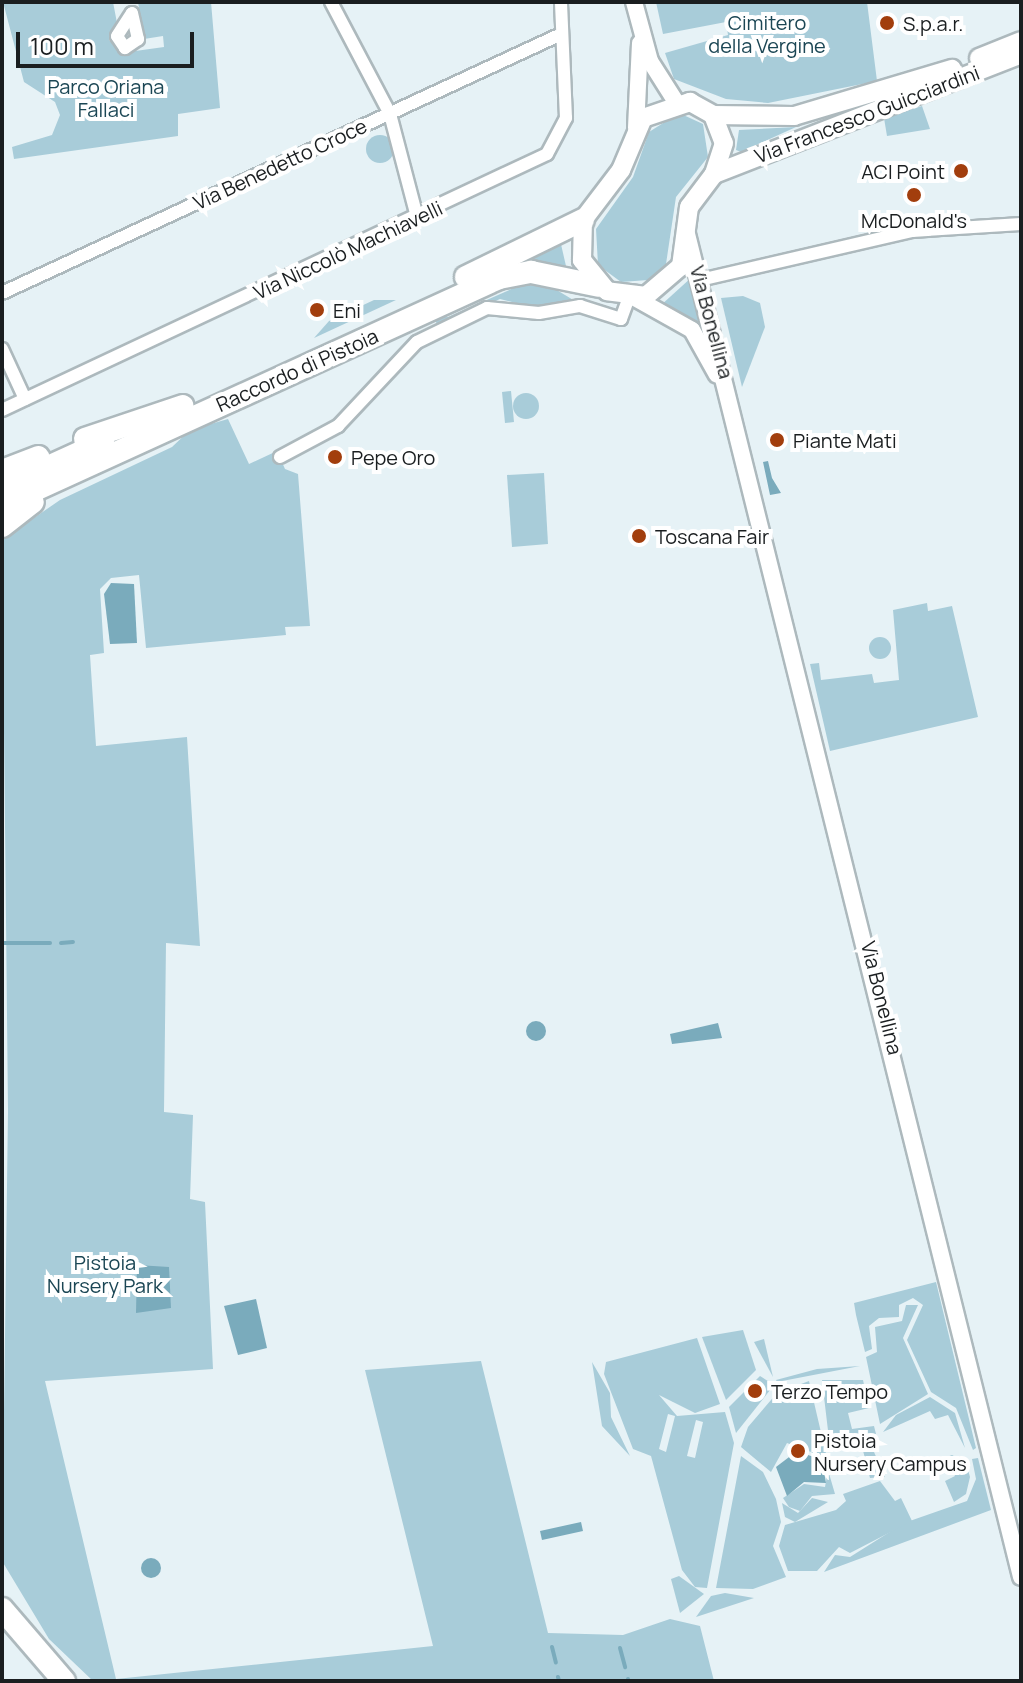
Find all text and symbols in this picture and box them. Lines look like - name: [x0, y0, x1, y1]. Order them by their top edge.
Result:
- park label: Cimitero della Vergine: [708, 11, 826, 58]
- place label: S.p.a.r.: [903, 11, 963, 35]
- marker: S.p.a.r.: [878, 14, 896, 32]
- scale bar: [20, 16, 198, 66]
- text: 100 m: [30, 29, 94, 62]
- street label: Via Francesco Guicciardini: [751, 60, 983, 168]
- park label: Parco Oriana Fallaci: [48, 75, 164, 122]
- street label: Via Benedetto Croce: [190, 113, 370, 215]
- place label: ACI Point: [861, 159, 945, 183]
- marker: ACI Point: [952, 162, 970, 180]
- marker: McDonald's: [905, 186, 923, 204]
- street label: Via Niccolò Machiavelli: [250, 196, 446, 304]
- place label: McDonald's: [861, 208, 967, 232]
- street label: Via Bonellina: [685, 263, 739, 381]
- place label: Eni: [333, 298, 361, 322]
- marker: Eni: [308, 301, 326, 319]
- street label: Raccordo di Pistoia: [212, 323, 382, 417]
- place label: Piante Mati: [793, 428, 897, 452]
- marker: Piante Mati: [768, 431, 786, 449]
- place label: Pepe Oro: [351, 445, 435, 469]
- marker: Pepe Oro: [326, 448, 344, 466]
- place label: Toscana Fair: [655, 524, 769, 548]
- marker: Toscana Fair: [630, 527, 648, 545]
- street label: Via Bonellina: [856, 939, 908, 1057]
- park label: Pistoia Nursery Park: [47, 1250, 163, 1297]
- place label: Terzo Tempo: [771, 1379, 888, 1403]
- marker: Terzo Tempo: [746, 1382, 764, 1400]
- place label: Pistoia Nursery Campus: [814, 1428, 967, 1475]
- marker: Pistoia Nursery Campus: [789, 1442, 807, 1460]

